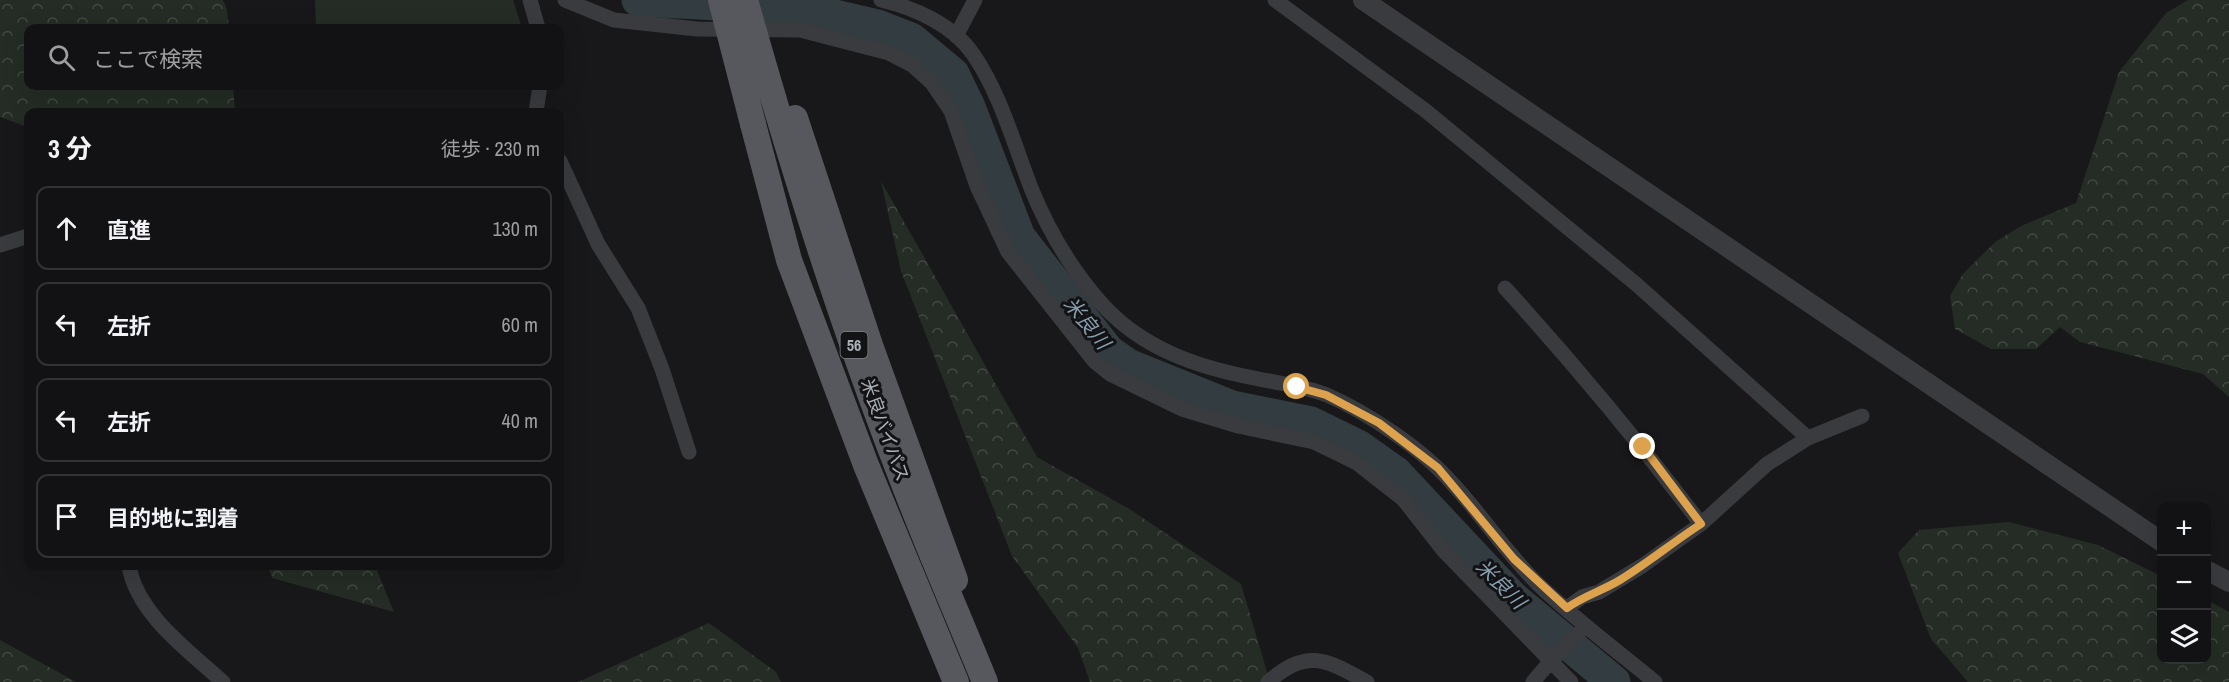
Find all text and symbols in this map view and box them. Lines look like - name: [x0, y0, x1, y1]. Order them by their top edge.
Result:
- search box: [24, 24, 564, 90]
- icon: search: [45, 41, 78, 74]
- text: ここで検索: [93, 44, 203, 74]
- text: 3 分: [48, 131, 92, 166]
- text: 徒歩 · 230 m: [441, 135, 540, 162]
- icon: ahead: [50, 212, 83, 245]
- text: 直進: [107, 215, 151, 245]
- text: 130 m: [492, 215, 538, 242]
- water label: 米良川: [1058, 291, 1118, 356]
- icon: left: [50, 308, 83, 341]
- text: 左折: [107, 311, 151, 341]
- text: 60 m: [502, 311, 538, 338]
- road number: 56: [840, 332, 868, 358]
- route start: [1283, 373, 1309, 399]
- street label: 米良バイパス: [855, 375, 916, 485]
- icon: left: [50, 404, 83, 437]
- text: 左折: [107, 407, 151, 437]
- text: 40 m: [502, 407, 538, 434]
- route end: [1629, 433, 1655, 459]
- icon: arrive: [50, 500, 83, 533]
- map controls: [2157, 502, 2211, 664]
- button: +: [2157, 502, 2211, 556]
- text: 目的地に到着: [107, 503, 239, 533]
- water label: 米良川: [1471, 553, 1534, 616]
- button: −: [2157, 556, 2211, 610]
- button: layers: [2157, 610, 2211, 664]

